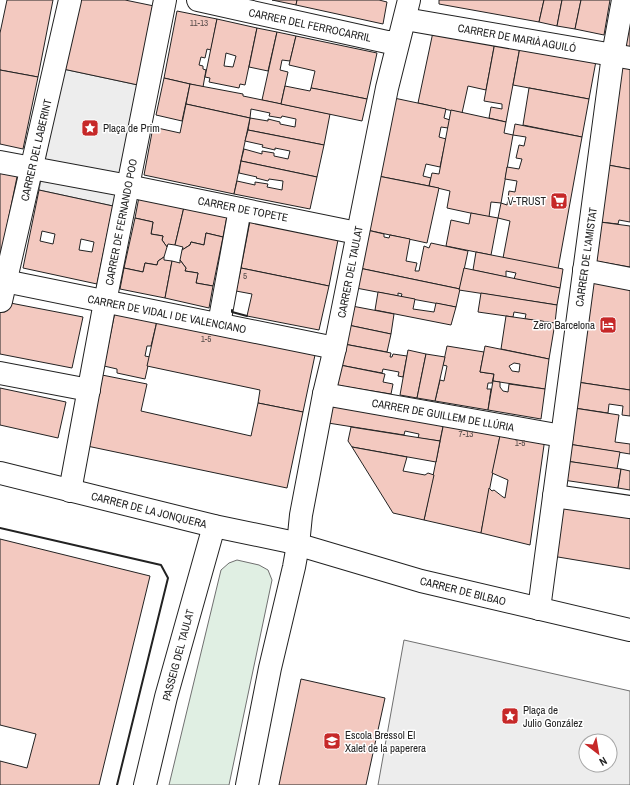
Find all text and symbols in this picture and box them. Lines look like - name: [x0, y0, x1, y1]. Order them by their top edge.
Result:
- street label: CARRER DEL FERROCARRIL: [247, 5, 373, 45]
- house number: 11-13: [190, 17, 208, 29]
- street label: CARRER DE MARIÀ AGUILÓ: [457, 21, 577, 55]
- street label: CARRER DEL LABERINT: [17, 97, 55, 202]
- place icon: Plaça de Prim: [80, 118, 100, 138]
- place label: Plaça de Prim: [103, 121, 160, 135]
- street label: CARRER DE FERNANDO POO: [102, 157, 140, 287]
- supermarket icon: V-TRUST: [549, 191, 569, 211]
- street label: CARRER DE TOPETE: [197, 193, 289, 225]
- place label: V-TRUST: [507, 194, 546, 208]
- street label: CARRER DE L'AMISTAT: [572, 206, 600, 308]
- street label: CARRER DEL TAULAT: [334, 224, 366, 319]
- house number: 5: [243, 270, 247, 282]
- street label: CARRER DE VIDAL I DE VALENCIANO: [86, 292, 248, 336]
- hotel icon: Zero Barcelona: [598, 315, 618, 335]
- place label: Zero Barcelona: [533, 318, 595, 332]
- house number: 1-5: [201, 333, 211, 345]
- street label: CARRER DE GUILLEM DE LLÚRIA: [371, 396, 516, 435]
- house number: 7-13: [459, 428, 473, 440]
- house number: 1-5: [515, 437, 525, 449]
- street label: CARRER DE LA JONQUERA: [90, 489, 209, 531]
- street label: CARRER DE BILBAO: [418, 574, 508, 608]
- street label: PASSEIG DEL TAULAT: [159, 607, 197, 702]
- place label: Plaça de Julio González: [523, 703, 583, 730]
- place icon: Plaça de Julio González: [500, 706, 520, 726]
- place label: Escola Bressol El Xalet de la paperera: [345, 728, 426, 755]
- school or university icon: Escola Bressol El Xalet de la paperera: [322, 731, 342, 751]
- north arrow: [578, 733, 618, 773]
- text: N: [597, 754, 610, 769]

